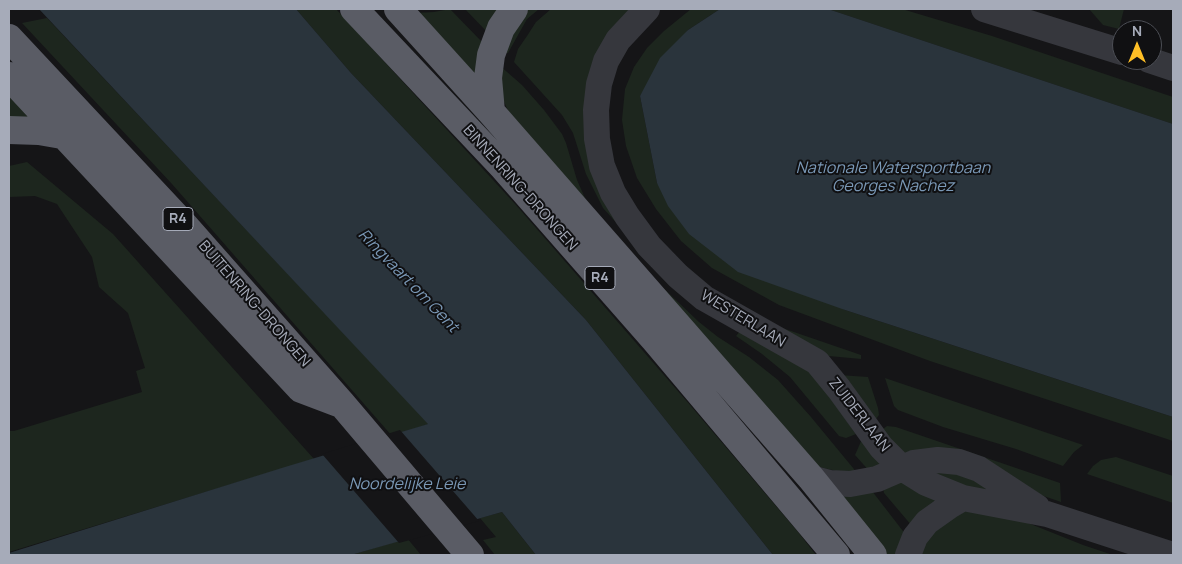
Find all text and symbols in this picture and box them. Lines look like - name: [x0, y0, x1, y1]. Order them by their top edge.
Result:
- north arrow: [1112, 20, 1162, 70]
- text: N: [1132, 21, 1142, 40]
- street label: BINNENRING-DRONGEN: [459, 122, 581, 254]
- water label: Nationale Watersportbaan Georges Nachez: [796, 159, 990, 197]
- road number: R4: [163, 208, 193, 230]
- water label: Ringvaart om Gent: [354, 225, 462, 337]
- street label: BUITENRING-DRONGEN: [194, 237, 314, 371]
- road number: R4: [585, 266, 615, 290]
- street label: WESTERLAAN: [697, 287, 789, 351]
- street label: ZUIDERLAAN: [825, 374, 893, 456]
- water label: Noordelijke Leie: [349, 475, 465, 495]

